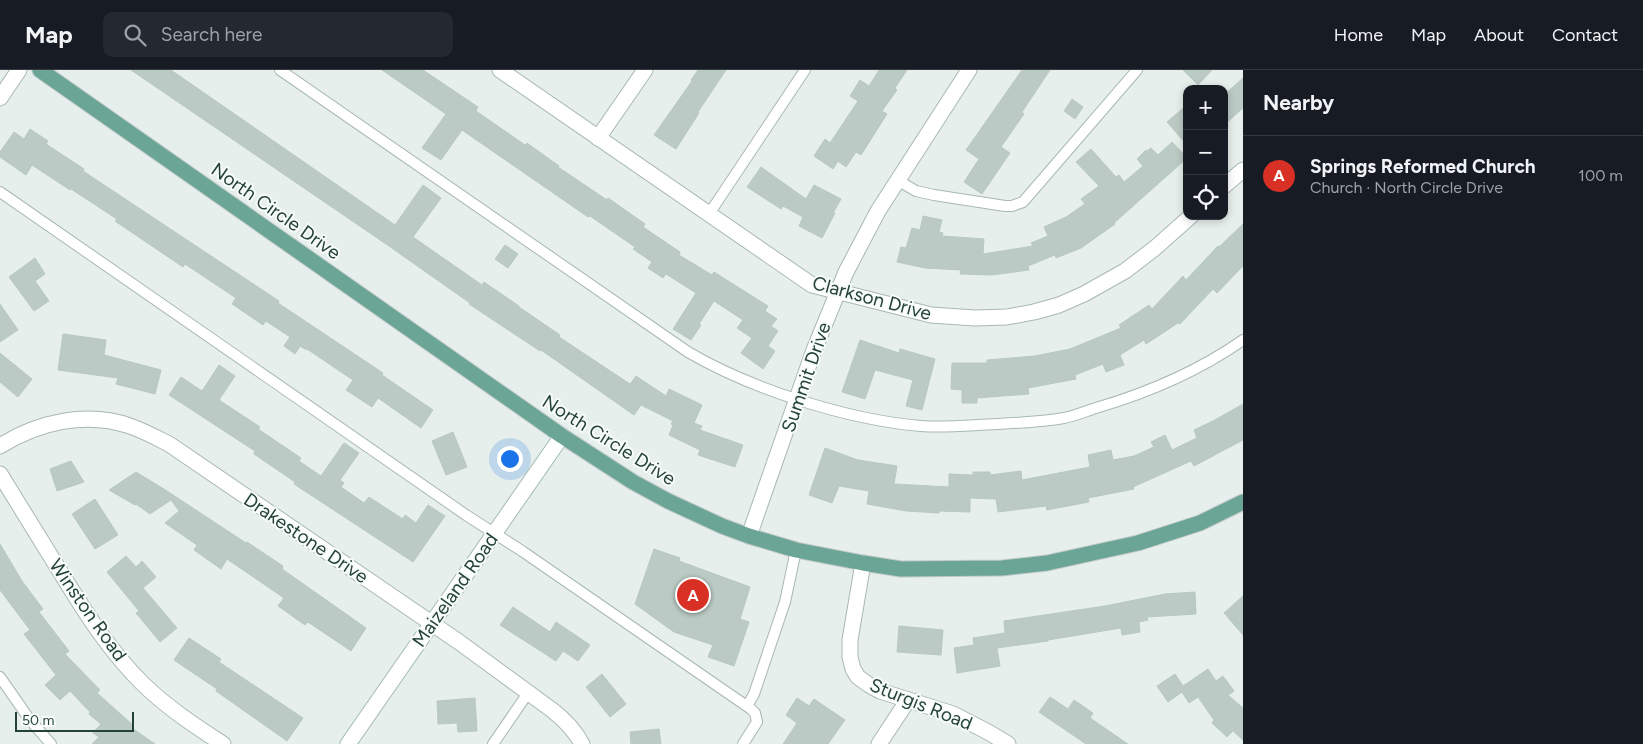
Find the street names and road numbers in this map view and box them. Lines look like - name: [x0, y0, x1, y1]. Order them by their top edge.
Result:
- street label: North Circle Drive: [207, 158, 345, 264]
- street label: Clarkson Drive: [810, 271, 934, 325]
- street label: Summit Drive: [776, 319, 836, 435]
- street label: North Circle Drive: [538, 390, 680, 490]
- street label: Drakestone Drive: [239, 488, 373, 588]
- street label: Maizeland Road: [407, 529, 503, 651]
- street label: Winston Road: [44, 555, 132, 665]
- street label: Sturgis Road: [866, 673, 976, 735]

